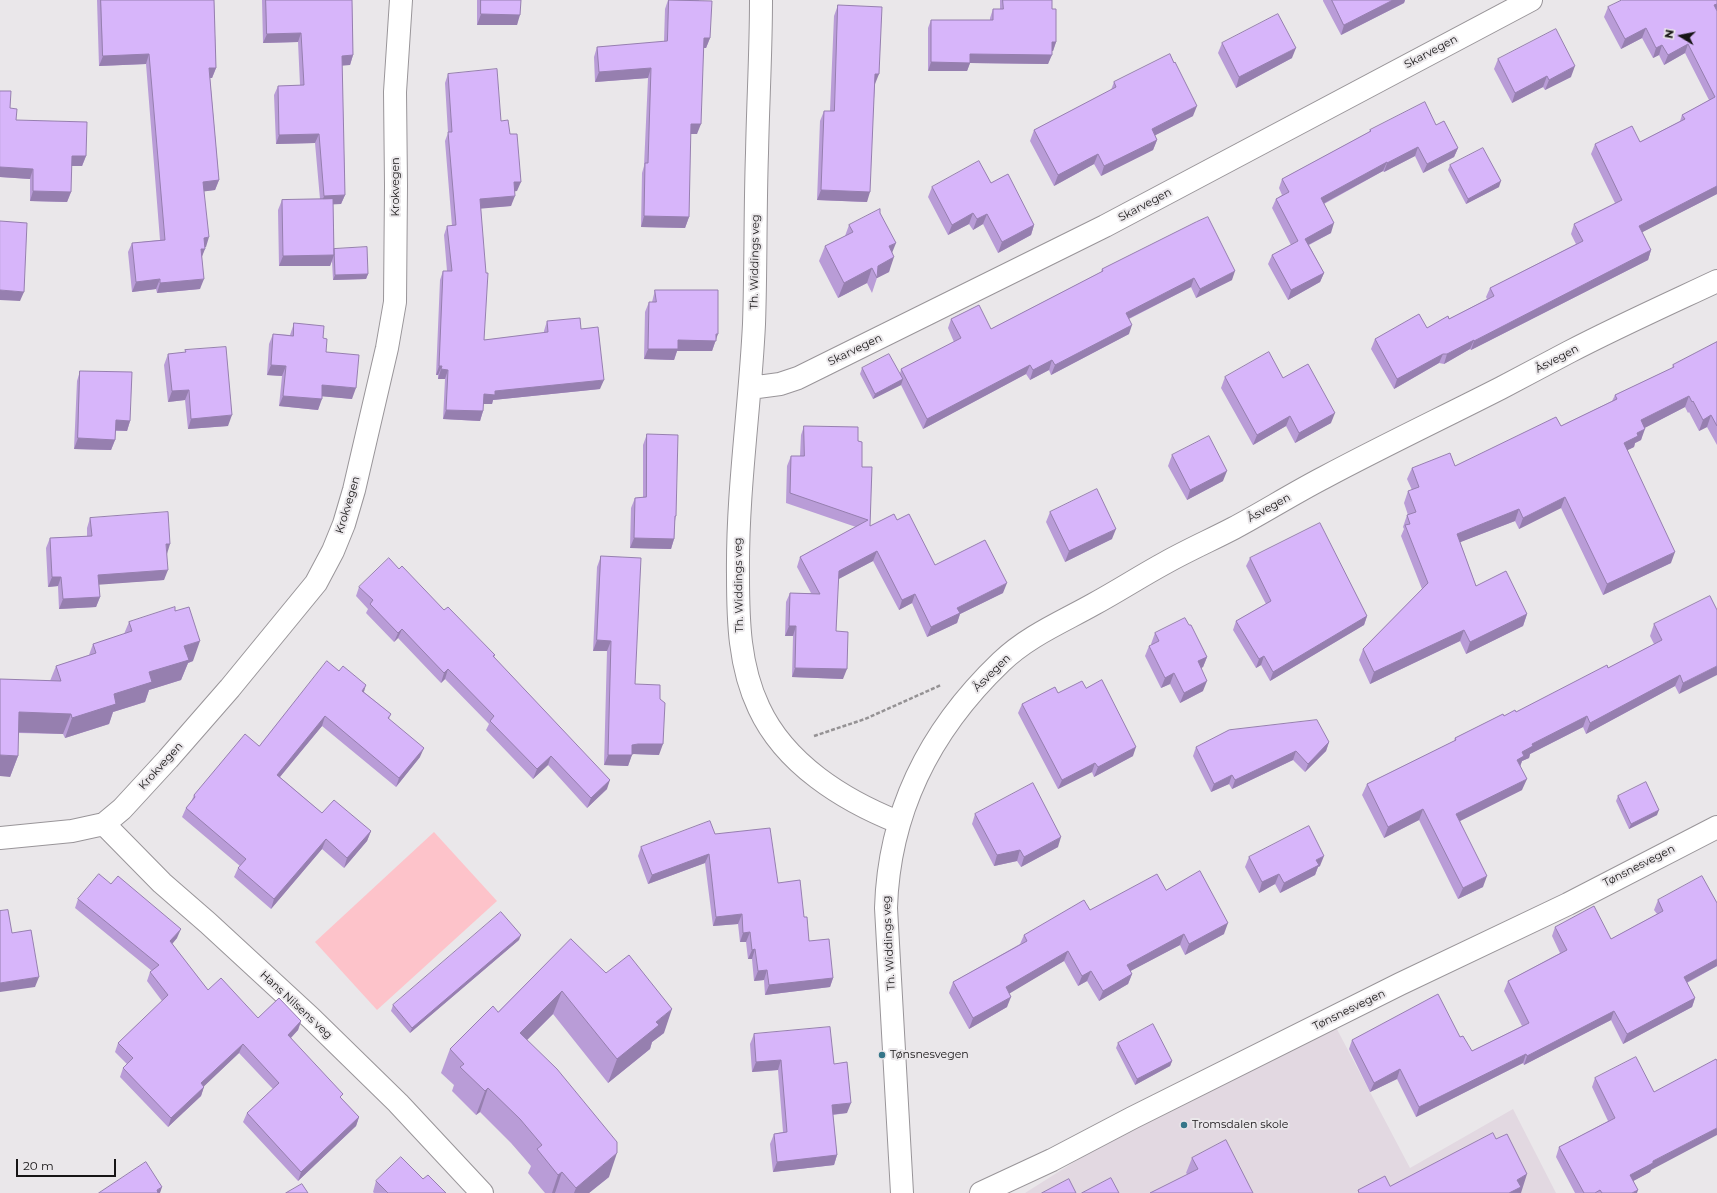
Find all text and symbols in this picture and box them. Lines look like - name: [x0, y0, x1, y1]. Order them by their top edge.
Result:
- north arrow: [1661, 16, 1701, 56]
- text: N: [1662, 28, 1677, 40]
- street label: Skarvegen: [1402, 32, 1460, 72]
- street label: Krokvegen: [389, 157, 403, 217]
- street label: Skarvegen: [1116, 185, 1174, 225]
- street label: Th. Widdings veg: [748, 214, 762, 310]
- street label: Skarvegen: [826, 331, 884, 369]
- street label: Åsvegen: [1533, 342, 1581, 376]
- street label: Krokvegen: [333, 475, 363, 535]
- street label: Åsvegen: [1245, 491, 1293, 525]
- street label: Th. Widdings veg: [732, 537, 746, 633]
- street label: Åsvegen: [971, 652, 1013, 694]
- street label: Krokvegen: [136, 740, 186, 792]
- street label: Tønsnesvegen: [1601, 842, 1677, 890]
- street label: Th. Widdings veg: [880, 895, 898, 991]
- street label: Hans Nilsens veg: [257, 968, 335, 1042]
- street label: Tønsnesvegen: [1311, 987, 1387, 1033]
- place label: Tønsnesvegen: [890, 1048, 969, 1062]
- marker: Tønsnesvegen: [877, 1050, 887, 1060]
- place label: Tromsdalen skole: [1192, 1118, 1288, 1132]
- marker: Tromsdalen skole: [1179, 1120, 1189, 1130]
- scale bar: [18, 1151, 118, 1177]
- text: 20 m: [23, 1158, 54, 1173]

